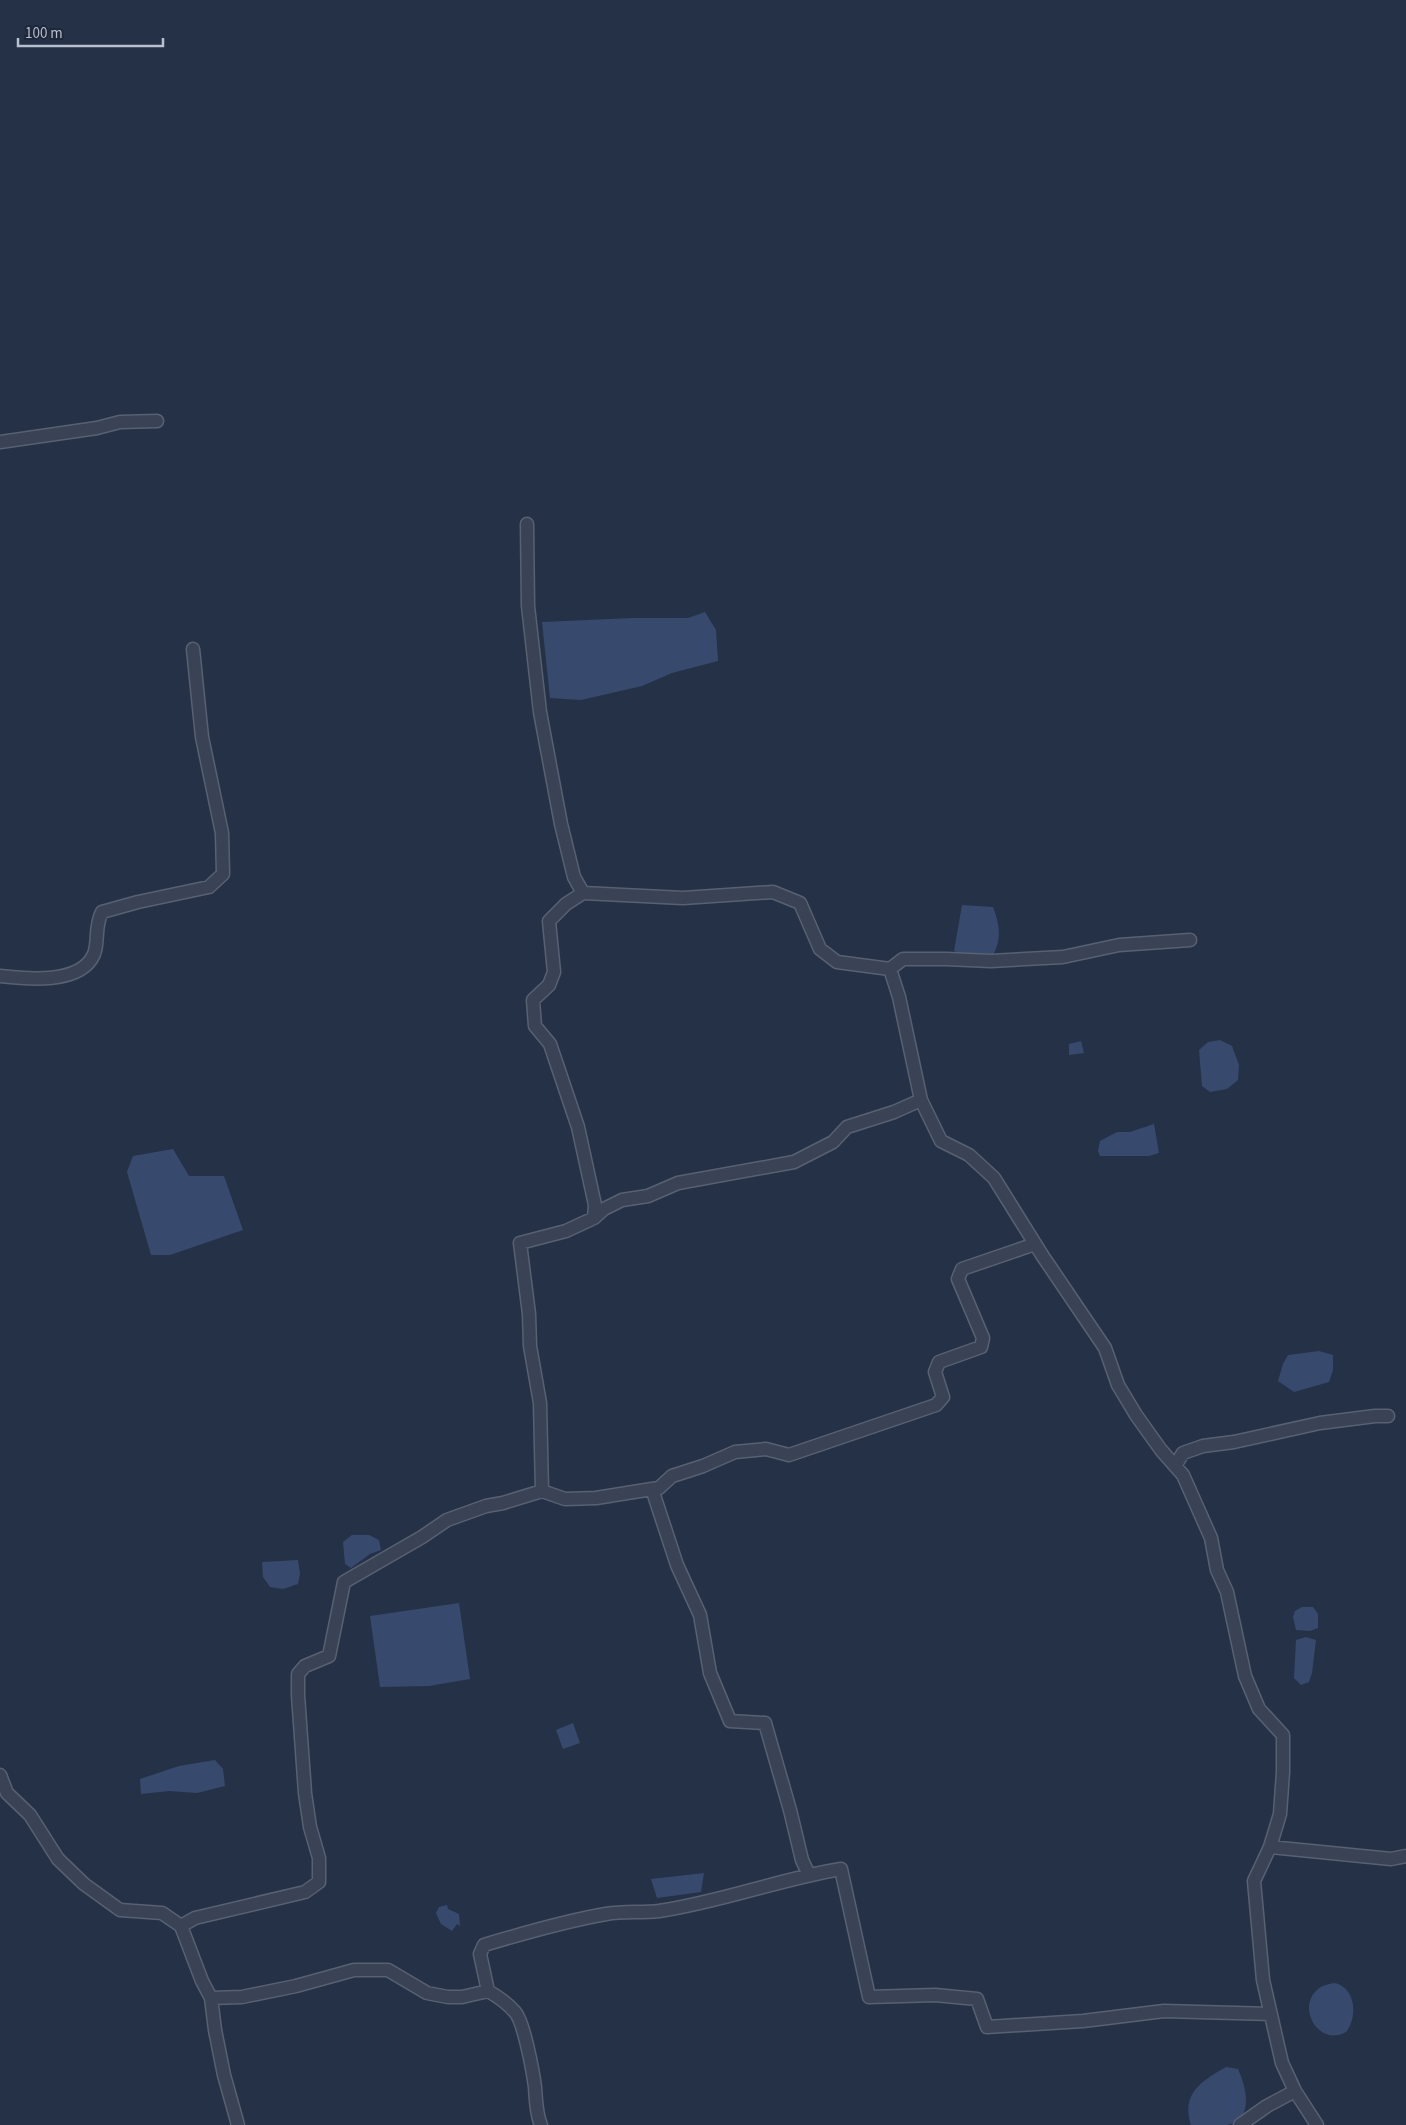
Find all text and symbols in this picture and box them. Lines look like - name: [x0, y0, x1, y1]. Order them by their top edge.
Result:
- scale bar: [18, 15, 162, 47]
- text: 100 m: [25, 23, 63, 44]

